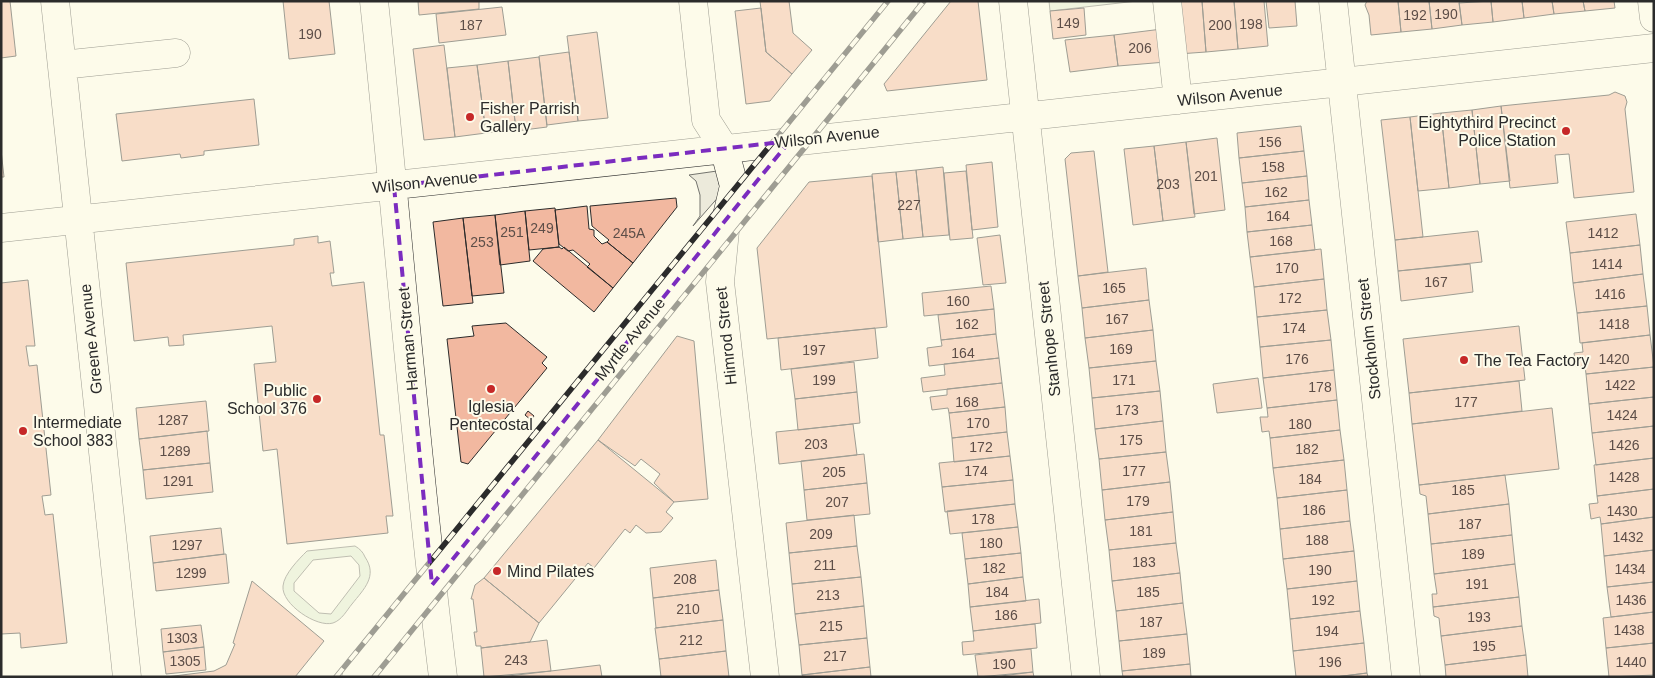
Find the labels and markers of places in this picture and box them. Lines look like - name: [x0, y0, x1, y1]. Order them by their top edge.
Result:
- place label: Fisher Parrish Gallery: [480, 100, 580, 135]
- marker: Fisher Parrish Gallery: [464, 111, 476, 123]
- place label: Eightythird Precinct Police Station: [1418, 114, 1557, 149]
- marker: Eightythird Precinct Police Station: [1560, 125, 1572, 137]
- place label: The Tea Factory: [1474, 352, 1589, 369]
- marker: The Tea Factory: [1458, 354, 1470, 366]
- place label: Public School 376: [227, 382, 307, 417]
- marker: Iglesia Pentecostal: [485, 383, 497, 395]
- marker: Public School 376: [311, 393, 323, 405]
- place label: Iglesia Pentecostal: [449, 398, 533, 433]
- place label: Intermediate School 383: [33, 414, 122, 449]
- marker: Intermediate School 383: [17, 425, 29, 437]
- place label: Mind Pilates: [507, 563, 594, 580]
- marker: Mind Pilates: [491, 565, 503, 577]

